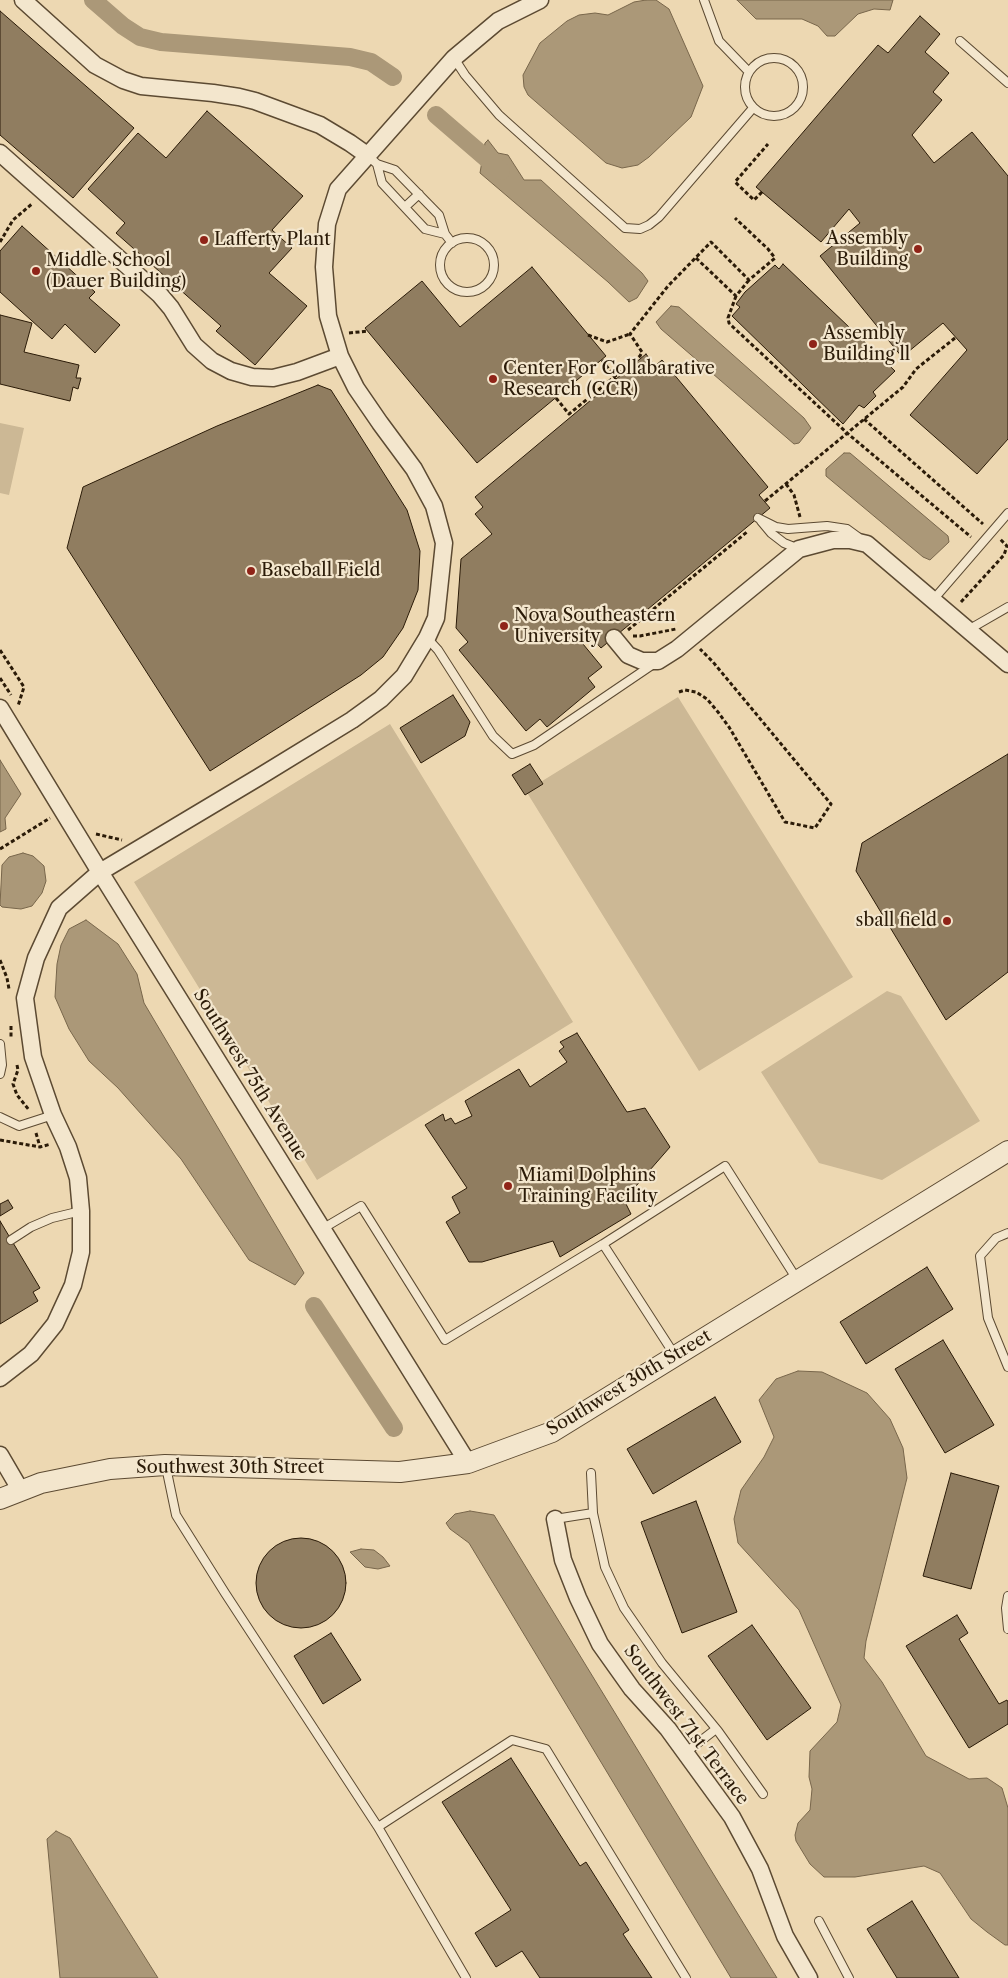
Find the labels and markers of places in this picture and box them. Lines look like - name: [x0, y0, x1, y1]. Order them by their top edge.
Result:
- place label: Assembly Building: [826, 228, 908, 270]
- place label: Lafferty Plant: [214, 229, 331, 251]
- marker: Lafferty Plant: [198, 234, 210, 246]
- marker: Assembly Building: [912, 243, 924, 255]
- place label: Middle School (Dauer Building): [46, 250, 186, 292]
- marker: Middle School (Dauer Building): [30, 265, 42, 277]
- place label: Assembly Building ll: [823, 323, 910, 366]
- marker: Assembly Building ll: [807, 338, 819, 350]
- place label: Center For Collabarative Research (CCR): [503, 358, 715, 400]
- marker: Center For Collabarative Research (CCR): [487, 373, 499, 385]
- place label: Baseball Field: [261, 560, 380, 582]
- marker: Baseball Field: [245, 565, 257, 577]
- place label: Nova Southeastern University: [514, 605, 676, 648]
- marker: Nova Southeastern University: [498, 620, 510, 632]
- place label: sball field: [856, 910, 937, 932]
- marker: sball field: [941, 915, 953, 927]
- place label: Miami Dolphins Training Facility: [518, 1165, 658, 1208]
- marker: Miami Dolphins Training Facility: [502, 1180, 514, 1192]

